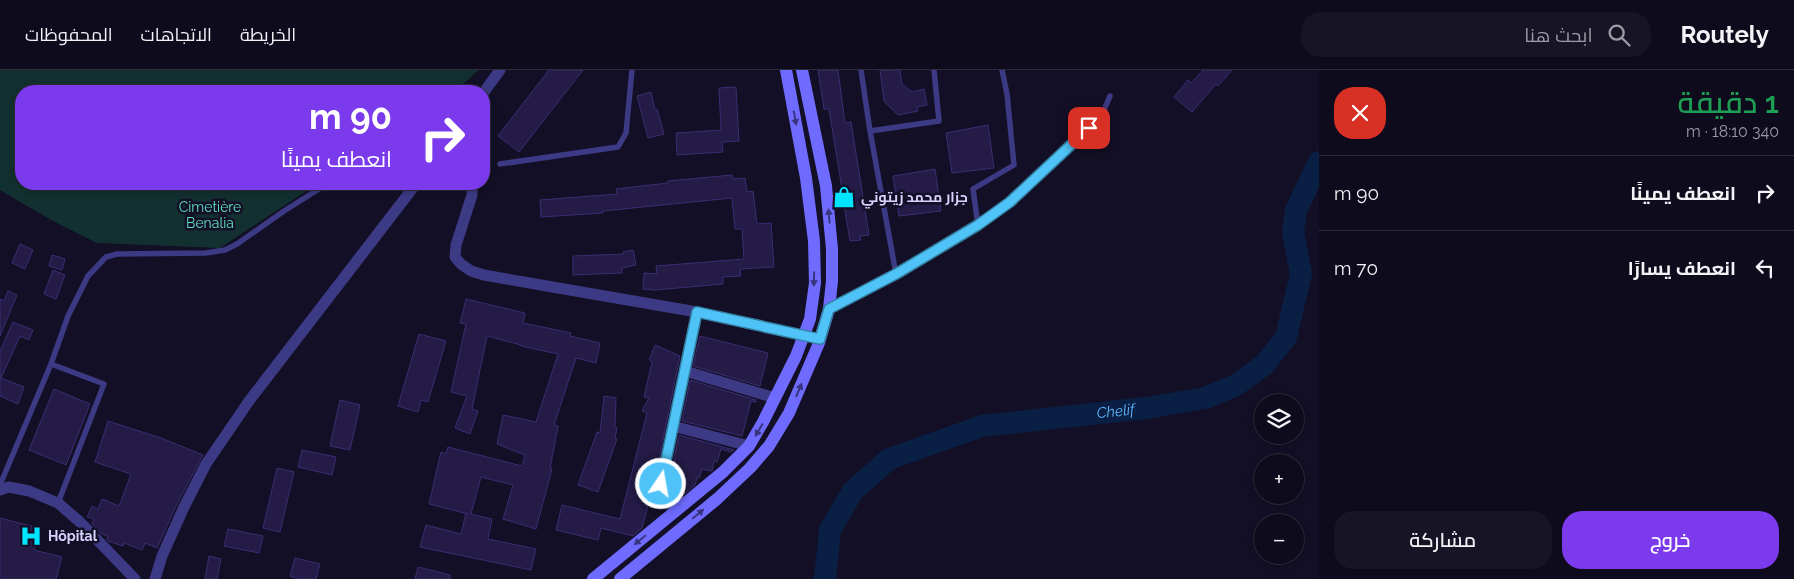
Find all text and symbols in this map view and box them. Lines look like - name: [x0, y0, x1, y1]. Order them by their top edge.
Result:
- search box: [1301, 12, 1651, 57]
- text: Routely: [1681, 20, 1769, 49]
- icon: search: [1605, 21, 1633, 49]
- text: المحفوظات: [25, 24, 113, 45]
- text: الاتجاهات: [141, 24, 212, 45]
- text: الخريطة: [240, 24, 296, 45]
- text: ابحث هنا: [1524, 24, 1593, 46]
- text: 1 دقيقة: [1678, 85, 1779, 120]
- button: close: [1334, 87, 1386, 139]
- text: 90 m: [309, 96, 392, 137]
- icon: right: [410, 105, 475, 170]
- pin: [1068, 107, 1110, 149]
- one-way arrow: [792, 110, 800, 126]
- icon: arrive: [1075, 114, 1103, 142]
- text: 340 m · 18:10: [1686, 122, 1779, 141]
- text: انعطف يمينًا: [281, 146, 392, 172]
- icon: right: [1751, 179, 1779, 207]
- text: 90 m: [1334, 182, 1379, 204]
- text: انعطف يمينًا: [1630, 182, 1736, 204]
- shop icon: جزار محمد زيتوني: [831, 184, 857, 210]
- place label: جزار محمد زيتوني: [861, 189, 968, 209]
- park label: Cimetière Benalia: [179, 199, 241, 231]
- one-way arrow: [825, 207, 833, 223]
- icon: left: [1751, 254, 1779, 282]
- text: 70 m: [1334, 257, 1378, 279]
- text: انعطف يسارًا: [1628, 257, 1736, 279]
- one-way arrow: [810, 271, 818, 287]
- one-way arrow: [795, 383, 803, 397]
- map controls: [1254, 394, 1304, 564]
- button: layers: [1254, 394, 1304, 444]
- water label: Chelif: [1096, 400, 1138, 422]
- one-way arrow: [754, 423, 763, 436]
- button: +: [1254, 454, 1304, 504]
- position arrow: [634, 457, 686, 509]
- one-way arrow: [691, 509, 704, 520]
- button: مشاركة: [1334, 511, 1552, 569]
- button: خروج: [1562, 511, 1779, 569]
- button: −: [1254, 514, 1304, 564]
- hospital icon: Hôpital: [18, 523, 44, 549]
- place label: Hôpital: [48, 528, 98, 544]
- one-way arrow: [634, 534, 647, 545]

